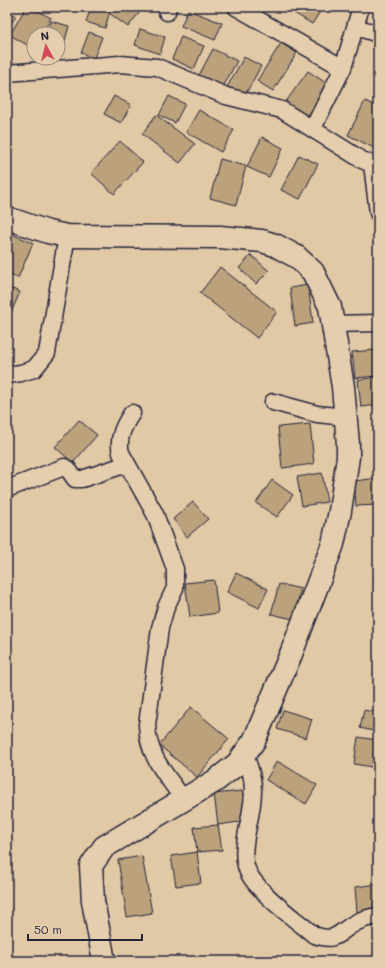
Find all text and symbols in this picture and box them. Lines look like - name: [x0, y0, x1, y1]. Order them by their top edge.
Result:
- north arrow: [26, 26, 66, 66]
- text: N: [40, 28, 50, 44]
- scale bar: [28, 916, 142, 942]
- text: 50 m: [34, 921, 62, 937]

